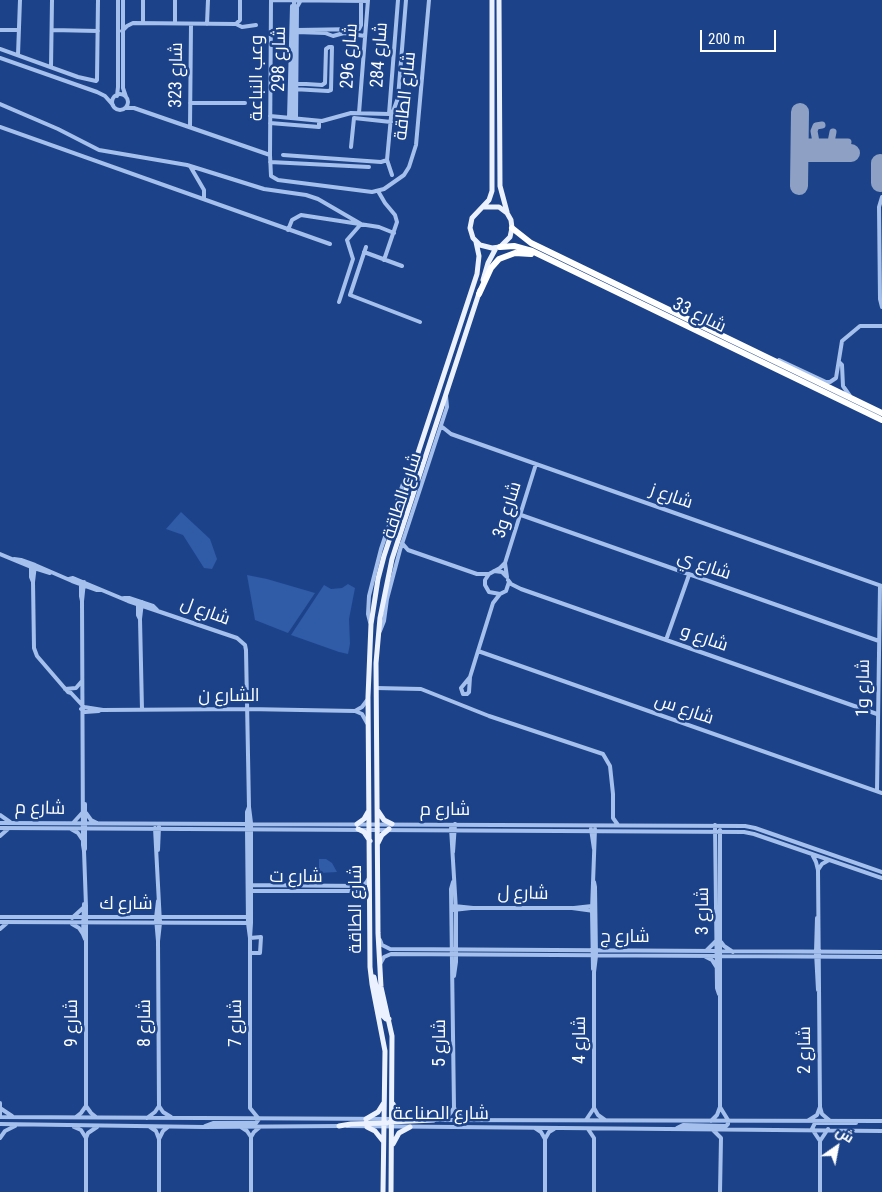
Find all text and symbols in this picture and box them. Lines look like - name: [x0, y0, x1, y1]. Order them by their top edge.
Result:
- scale bar: [702, 20, 778, 52]
- street label: شارع 284: [367, 21, 393, 89]
- street label: شارع 296: [337, 22, 363, 90]
- street label: شارع 298: [269, 26, 291, 92]
- text: 200 m: [708, 30, 745, 48]
- street label: وعب النباعة: [246, 35, 268, 121]
- street label: شارع 323: [166, 42, 188, 108]
- street label: شارع الطاقة: [391, 51, 421, 141]
- street label: شارع 33: [669, 294, 729, 338]
- street label: شارع الطاقة: [379, 450, 427, 542]
- street label: شارع و3: [489, 479, 527, 541]
- street label: شارع ز: [647, 480, 695, 514]
- street label: شارع ي: [674, 547, 734, 585]
- street label: شارع ل: [177, 593, 233, 631]
- street label: شارع و: [677, 621, 731, 657]
- street label: شارع و1: [853, 659, 875, 717]
- street label: الشارع ن: [198, 685, 260, 707]
- street label: شارع س: [652, 690, 716, 730]
- street label: شارع م: [15, 798, 65, 820]
- street label: شارع م: [420, 799, 470, 821]
- street label: شارع الطاقة: [345, 865, 367, 953]
- street label: شارع ت: [269, 866, 323, 888]
- street label: شارع ل: [497, 883, 549, 905]
- street label: شارع 3: [692, 887, 714, 935]
- street label: شارع ك: [99, 893, 153, 915]
- street label: شارع ج: [600, 926, 650, 948]
- street label: شارع 9: [61, 999, 83, 1047]
- street label: شارع 8: [134, 999, 156, 1047]
- street label: شارع 7: [225, 999, 247, 1047]
- street label: شارع 4: [569, 1016, 591, 1064]
- street label: شارع 5: [429, 1019, 451, 1067]
- street label: شارع 2: [794, 1026, 816, 1074]
- street label: شارع الصناعة: [393, 1103, 489, 1125]
- north arrow: [812, 1122, 862, 1172]
- text: ش: [833, 1123, 857, 1146]

